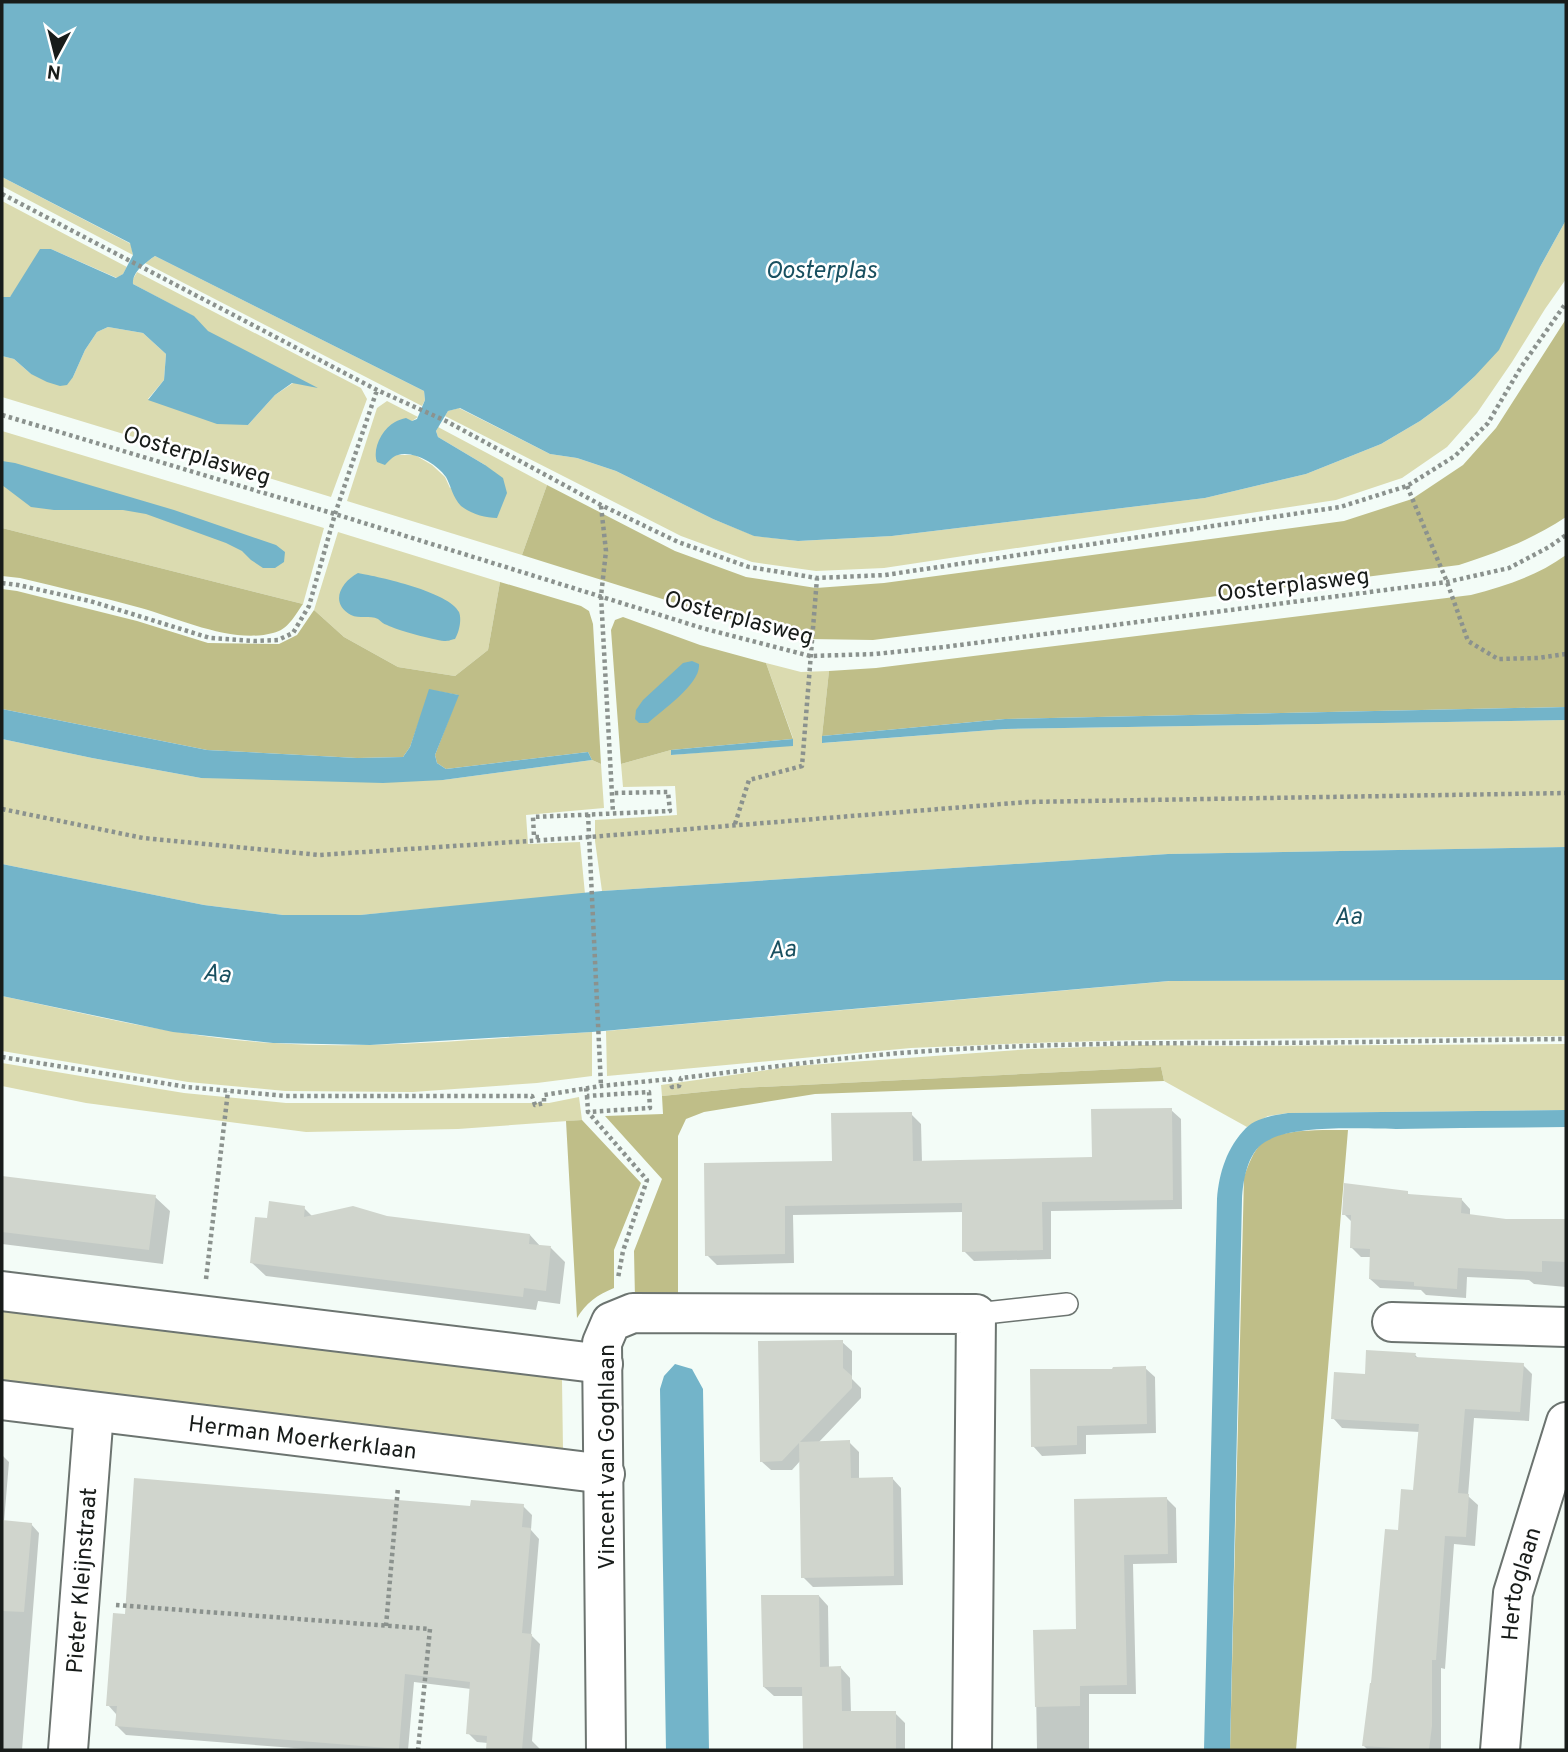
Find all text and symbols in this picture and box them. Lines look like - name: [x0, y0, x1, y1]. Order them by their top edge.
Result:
- north arrow: [21, 21, 91, 91]
- text: N: [46, 58, 62, 84]
- water label: Oosterplas: [765, 257, 878, 287]
- street label: Oosterplasweg: [119, 421, 274, 494]
- street label: Oosterplasweg: [1215, 563, 1371, 610]
- street label: Oosterplasweg: [661, 586, 816, 653]
- water label: Aa: [1334, 903, 1363, 933]
- water label: Aa: [767, 935, 798, 967]
- water label: Aa: [201, 958, 233, 992]
- street label: Vincent van Goghlaan: [594, 1344, 623, 1570]
- street label: Herman Moerkerklaan: [187, 1411, 418, 1468]
- street label: Pieter Kleijnstraat: [62, 1487, 105, 1675]
- street label: Hertoglaan: [1497, 1524, 1550, 1642]

